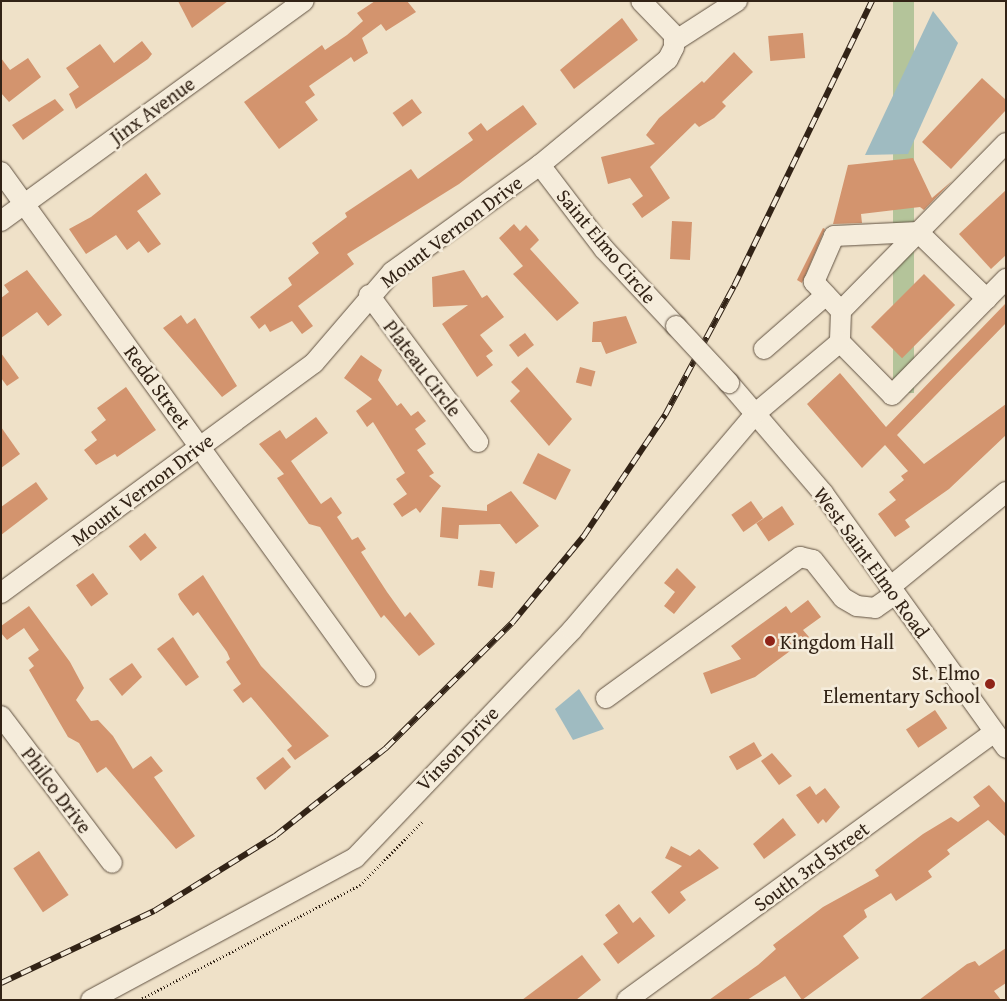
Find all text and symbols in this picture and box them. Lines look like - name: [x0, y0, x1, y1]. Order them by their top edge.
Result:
- street label: Jinx Avenue: [105, 71, 199, 149]
- street label: Mount Vernon Drive: [375, 170, 527, 292]
- street label: Saint Elmo Circle: [552, 184, 662, 308]
- street label: Plateau Circle: [379, 315, 467, 421]
- street label: Redd Street: [120, 341, 196, 433]
- street label: Mount Vernon Drive: [66, 428, 218, 550]
- street label: West Saint Elmo Road: [809, 482, 935, 642]
- place label: Kingdom Hall: [780, 629, 894, 653]
- marker: Kingdom Hall: [764, 635, 776, 647]
- place label: St. Elmo Elementary School: [823, 660, 980, 707]
- marker: St. Elmo Elementary School: [984, 678, 996, 690]
- street label: Vinson Drive: [411, 701, 503, 795]
- street label: Philco Drive: [17, 742, 97, 838]
- street label: South 3rd Street: [749, 816, 873, 916]

